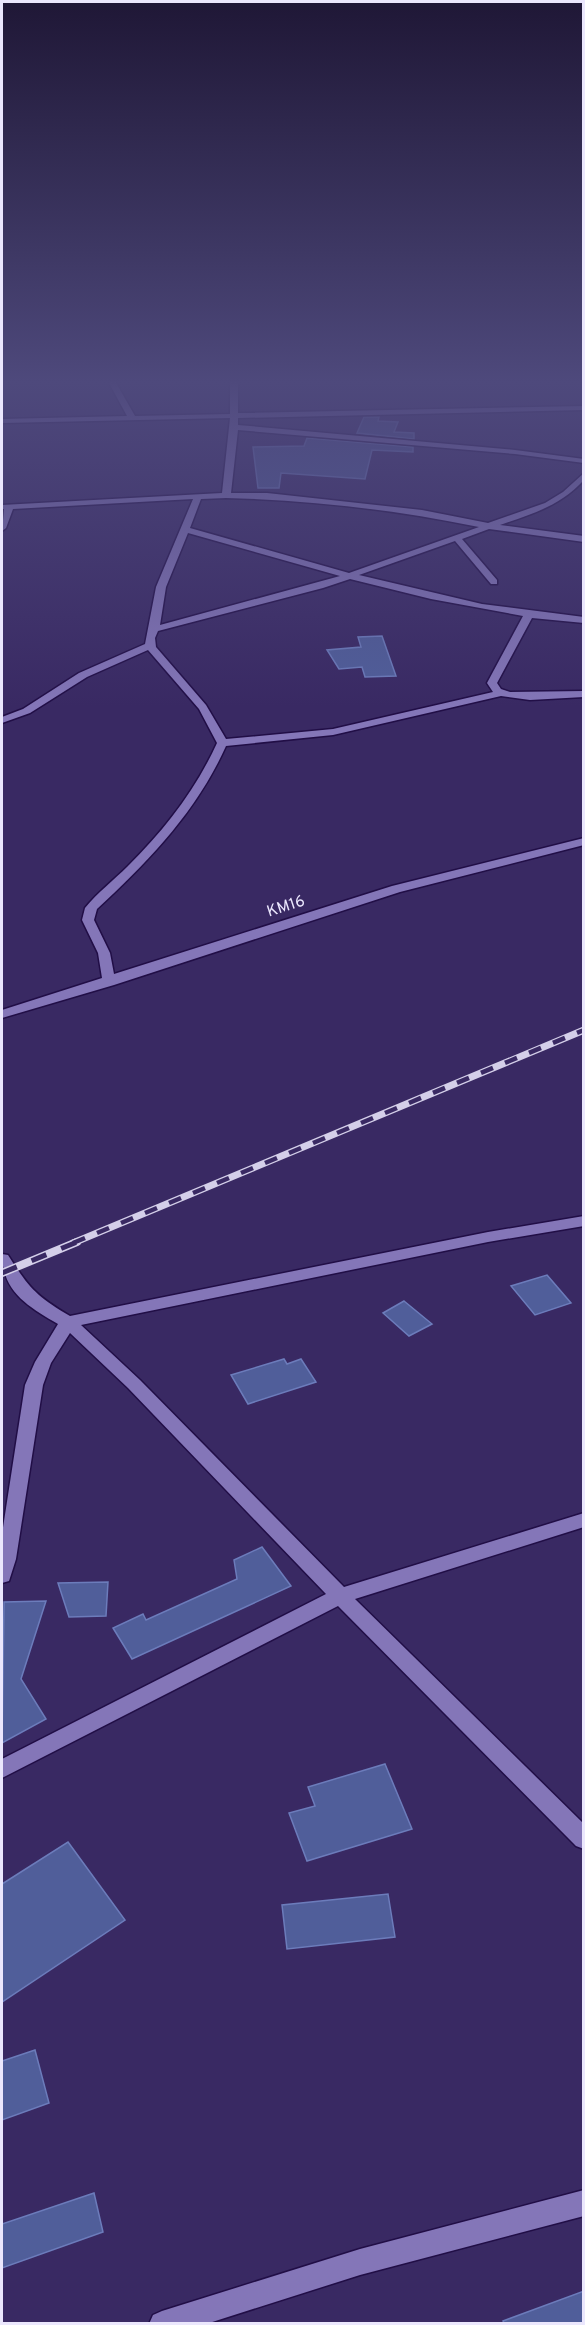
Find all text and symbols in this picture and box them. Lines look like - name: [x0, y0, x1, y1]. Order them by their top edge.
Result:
- street label: KM16: [264, 891, 308, 923]

